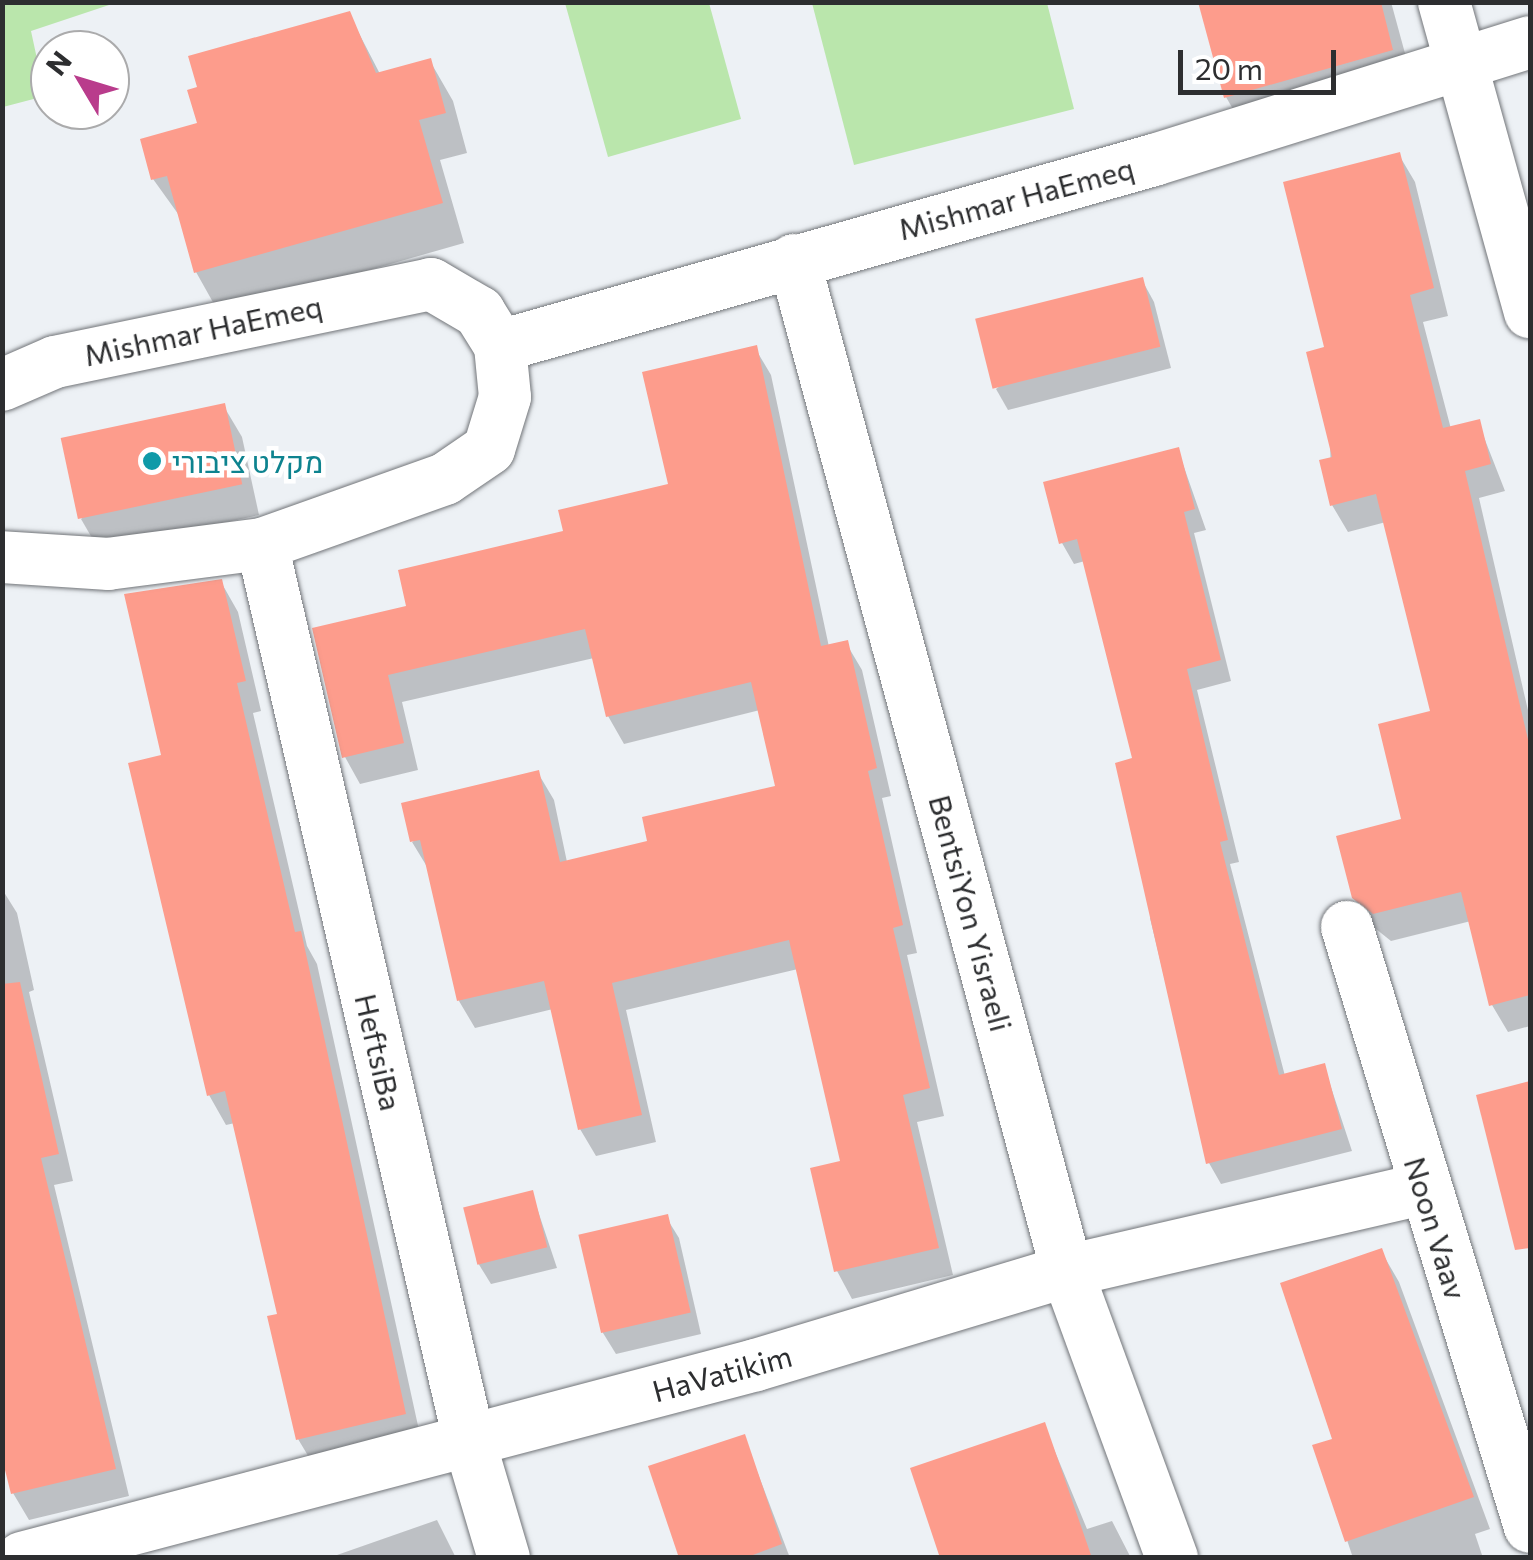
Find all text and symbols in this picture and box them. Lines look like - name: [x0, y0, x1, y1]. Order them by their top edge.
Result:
- north arrow: [30, 30, 130, 130]
- scale bar: [1183, 30, 1340, 92]
- text: N: [38, 44, 78, 82]
- text: 20 m: [1195, 49, 1263, 86]
- street label: Mishmar HaEmeq: [894, 149, 1138, 247]
- street label: Mishmar HaEmeq: [81, 287, 325, 373]
- place label: מקלט ציבורי: [172, 443, 323, 479]
- marker: מקלט ציבורי: [141, 450, 163, 472]
- street label: BentsiYon Yisraeli: [922, 791, 1020, 1035]
- street label: HeftsiBa: [348, 990, 410, 1114]
- street label: Noon Vaav: [1397, 1153, 1475, 1303]
- street label: HaVatikim: [648, 1337, 796, 1409]

